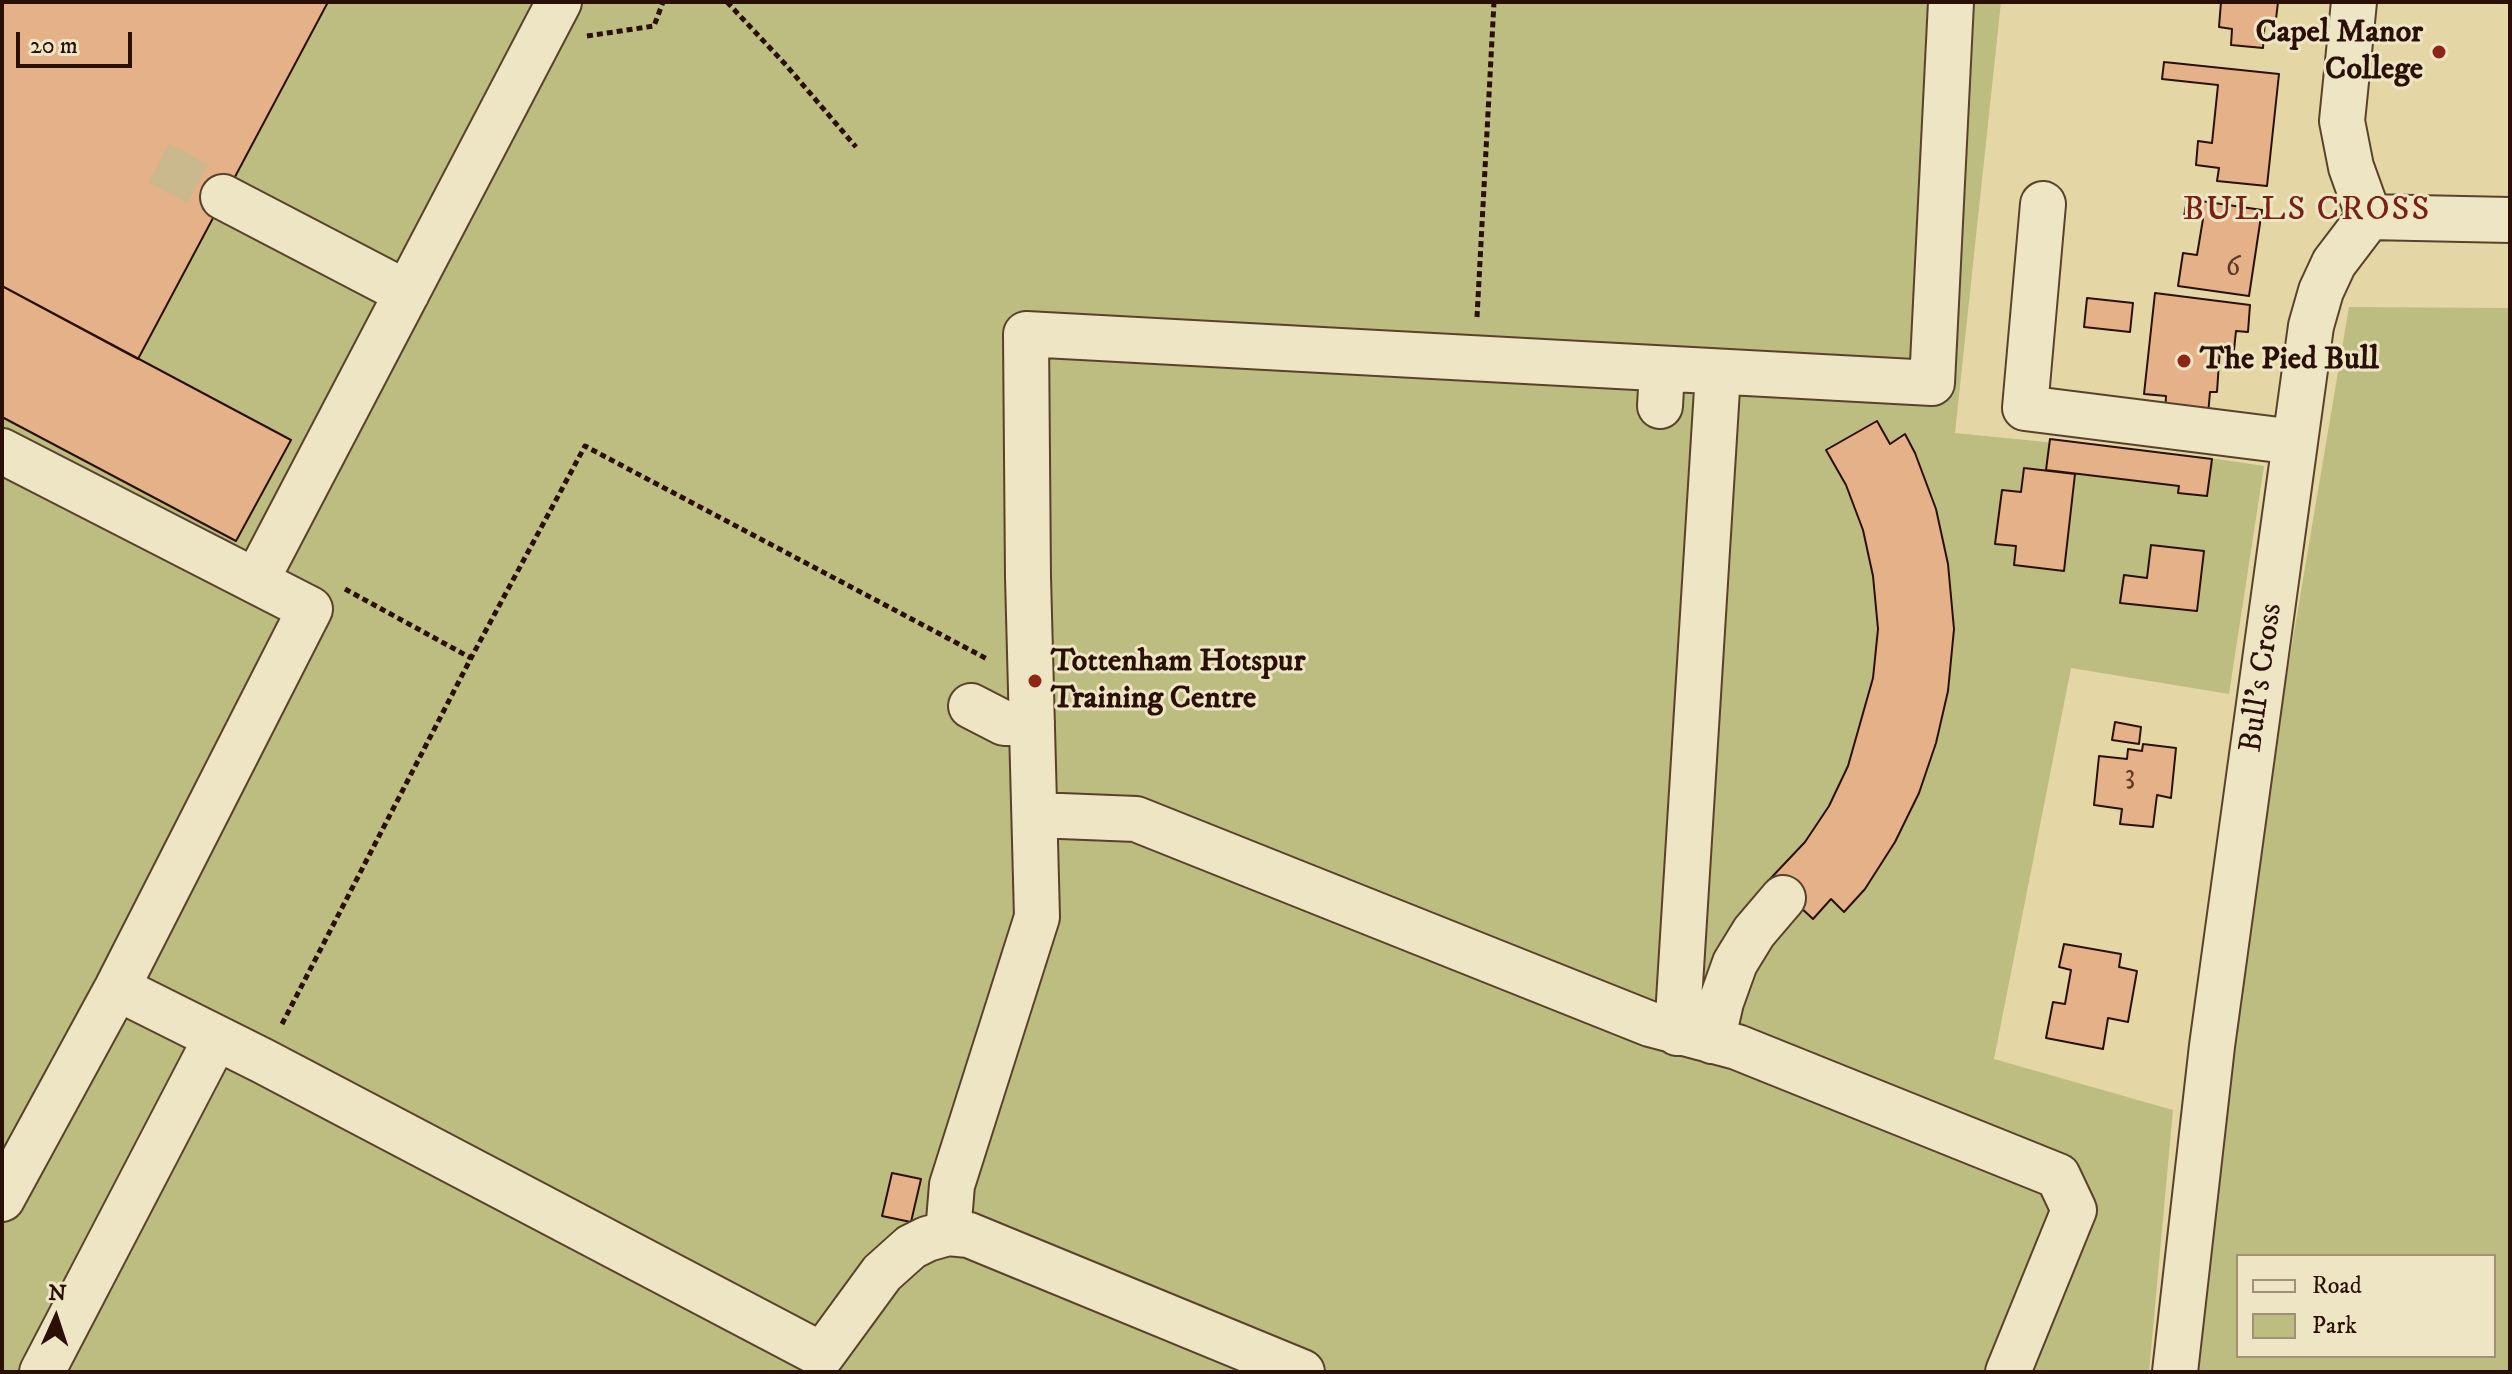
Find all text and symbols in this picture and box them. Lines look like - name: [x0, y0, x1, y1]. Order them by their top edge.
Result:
- place label: Capel Manor College: [2256, 15, 2423, 90]
- scale bar: [20, 16, 136, 66]
- text: 20 m: [30, 31, 78, 61]
- marker: Capel Manor College: [2430, 43, 2448, 61]
- district label: BULLS CROSS: [2183, 192, 2431, 232]
- house number: 6: [2226, 252, 2240, 286]
- place label: The Pied Bull: [2200, 342, 2379, 380]
- marker: The Pied Bull: [2175, 352, 2193, 370]
- street label: Bull's Cross: [2234, 601, 2292, 755]
- place label: Tottenham Hotspur Training Centre: [1051, 644, 1305, 719]
- marker: Tottenham Hotspur Training Centre: [1026, 672, 1044, 690]
- house number: 3: [2125, 760, 2135, 794]
- legend: [2236, 1254, 2496, 1358]
- text: Road: [2312, 1271, 2362, 1301]
- north arrow: [16, 1278, 96, 1358]
- text: N: [48, 1280, 67, 1307]
- text: Park: [2312, 1311, 2357, 1341]

